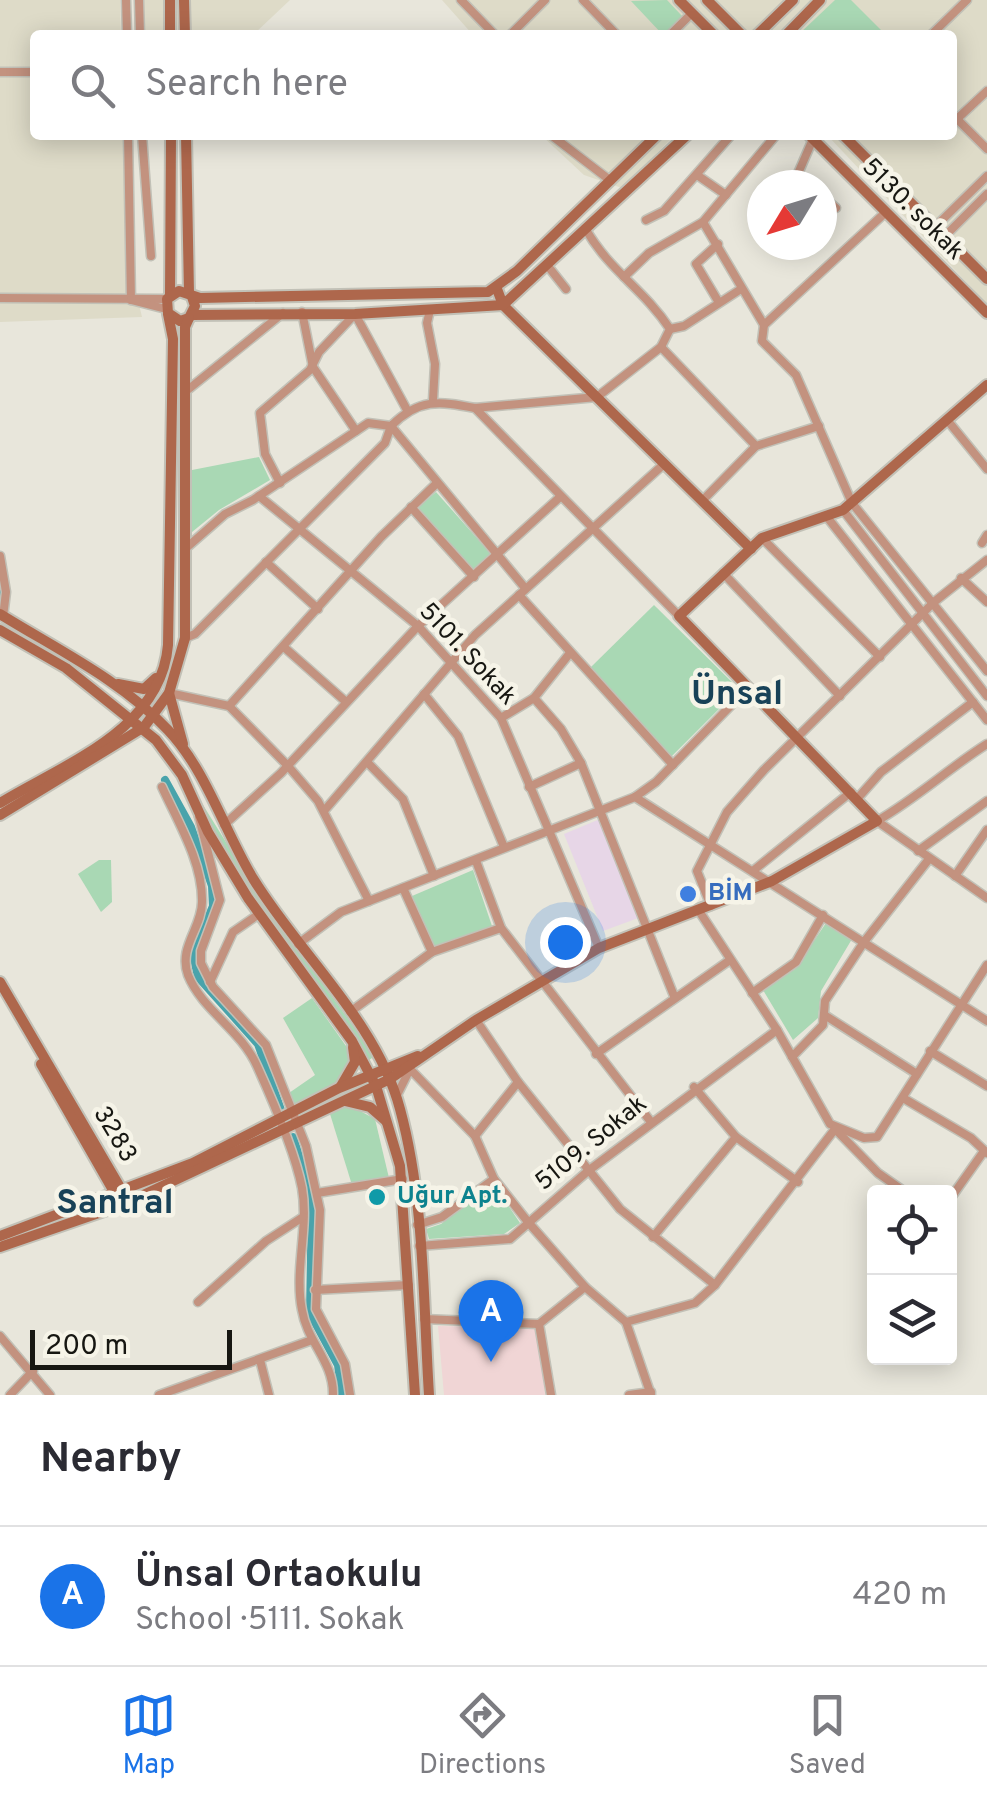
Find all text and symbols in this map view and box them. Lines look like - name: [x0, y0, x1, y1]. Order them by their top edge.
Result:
- search box: [30, 30, 957, 140]
- icon: search: [65, 58, 120, 113]
- text: Search here: [145, 61, 348, 110]
- street label: 5130. sokak: [854, 152, 970, 268]
- north arrow: [747, 170, 837, 260]
- street label: 5101. Sokak: [411, 597, 523, 713]
- district label: Ünsal: [691, 672, 783, 717]
- place label: BİM: [708, 877, 753, 910]
- marker: BİM: [677, 883, 699, 905]
- your location: [540, 917, 591, 968]
- street label: 5109. Sokak: [530, 1089, 654, 1199]
- street label: 3283: [85, 1101, 143, 1169]
- place label: Uğur Apt.: [397, 1181, 507, 1213]
- district label: Santral: [56, 1182, 174, 1226]
- map controls: [867, 1185, 957, 1365]
- button: locate: [867, 1185, 957, 1275]
- marker: Uğur Apt.: [366, 1186, 388, 1208]
- button: layers: [867, 1275, 957, 1365]
- pin: A: [458, 1280, 524, 1362]
- scale bar: [30, 1325, 232, 1370]
- text: 200 m: [45, 1329, 128, 1365]
- text: Nearby: [40, 1434, 182, 1487]
- text: Ünsal Ortaokulu: [135, 1552, 422, 1601]
- text: A: [61, 1576, 84, 1616]
- text: 420 m: [852, 1576, 947, 1616]
- text: School · 5111. Sokak: [135, 1601, 404, 1641]
- tab: Map: [121, 1688, 176, 1784]
- tab: Directions: [419, 1688, 546, 1784]
- tab: Saved: [789, 1688, 866, 1784]

